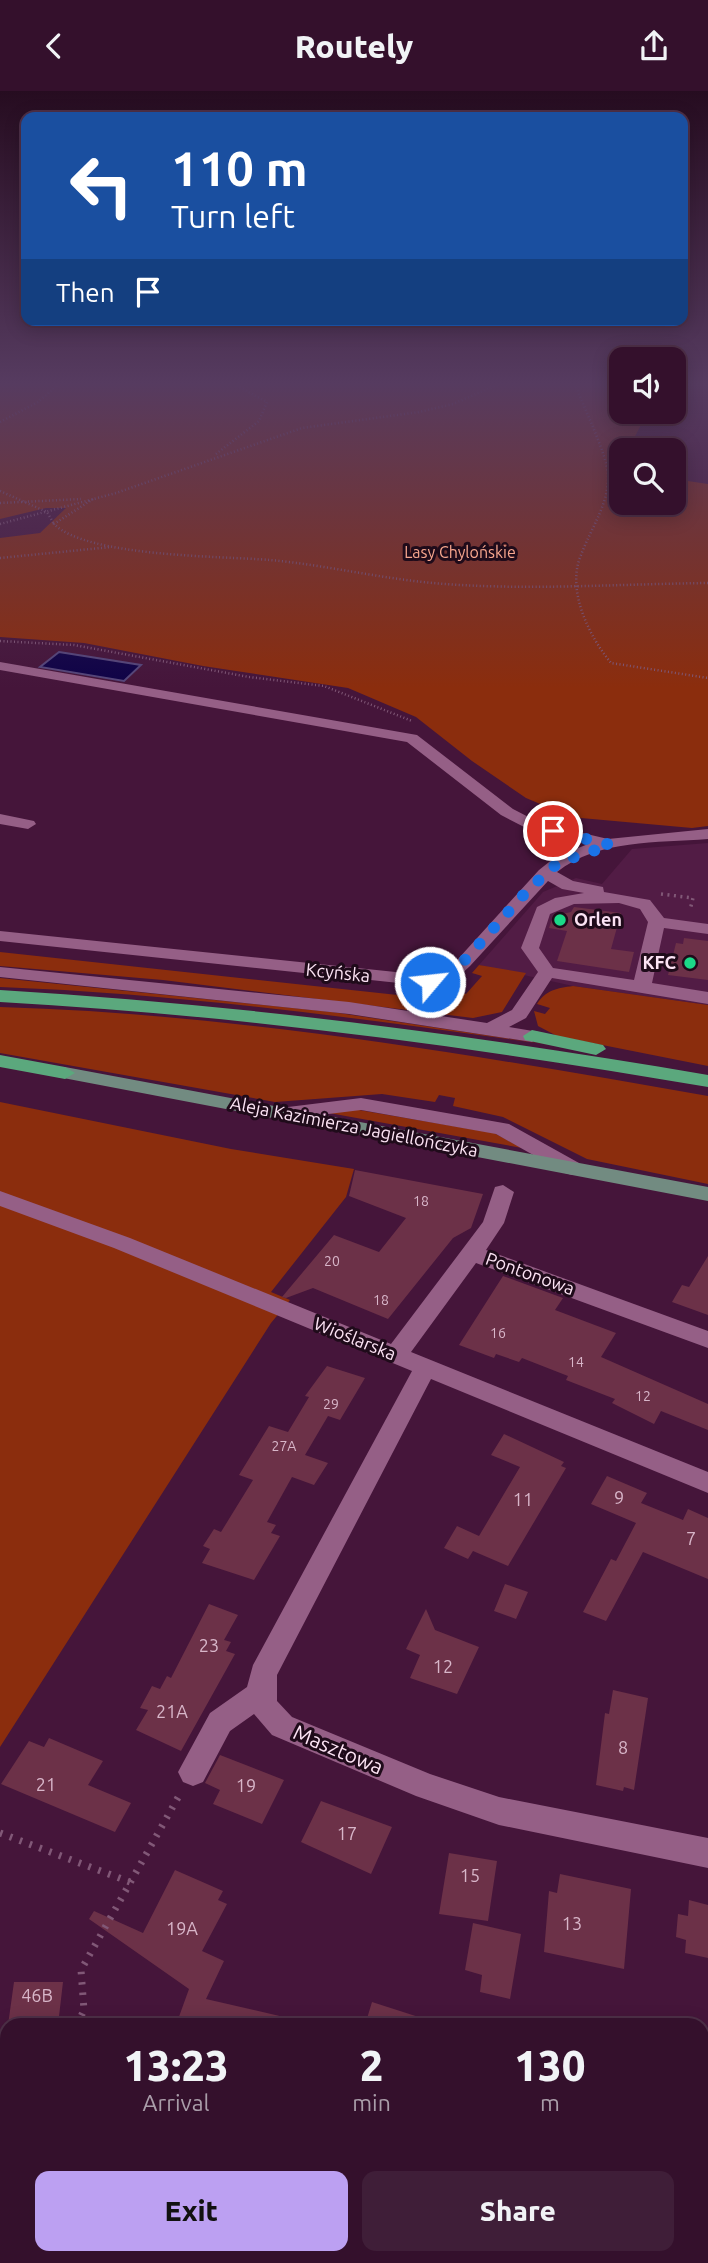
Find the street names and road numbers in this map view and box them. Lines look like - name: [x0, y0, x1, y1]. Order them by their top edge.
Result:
- street label: Kcyńska: [305, 959, 371, 985]
- street label: Aleja Kazimierza Jagiellończyka: [229, 1092, 480, 1160]
- street label: Pontonowa: [483, 1248, 577, 1298]
- street label: Wioślarska: [311, 1313, 399, 1364]
- street label: Masztowa: [290, 1719, 387, 1779]

